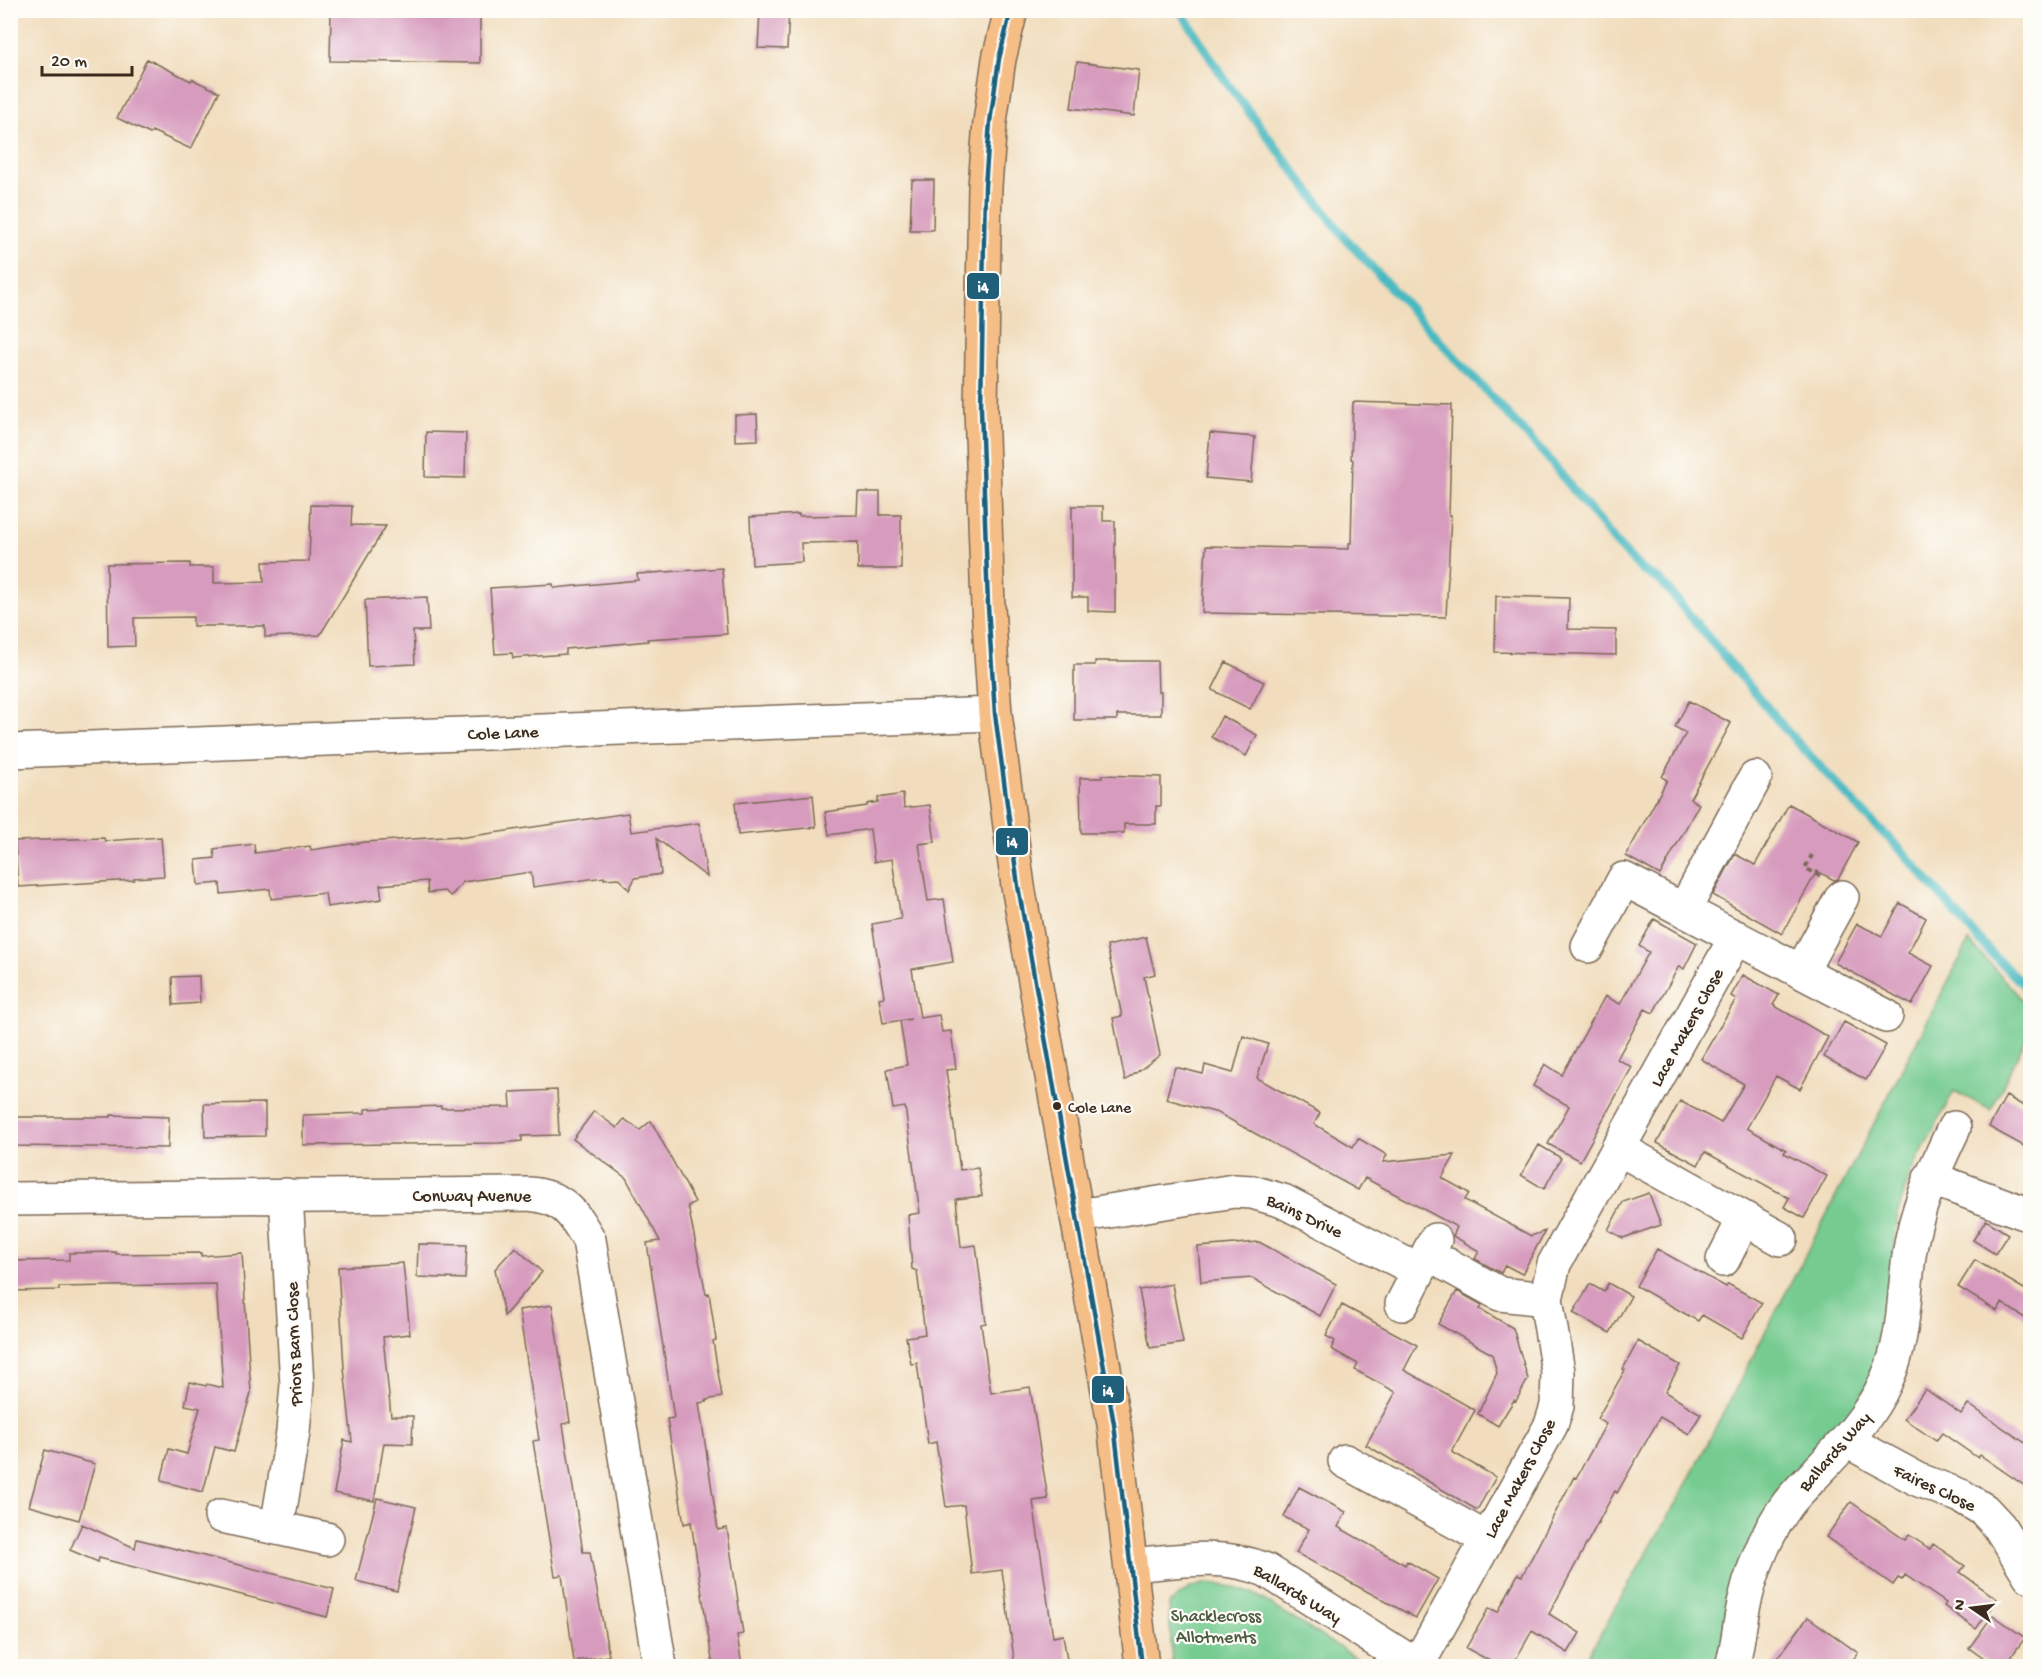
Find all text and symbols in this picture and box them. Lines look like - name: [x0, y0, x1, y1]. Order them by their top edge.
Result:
- scale bar: [42, 39, 132, 77]
- text: 20 m: [51, 52, 87, 73]
- line badge: i4: [966, 272, 1000, 300]
- text: i4: [977, 280, 989, 299]
- street label: Cole Lane: [467, 723, 540, 746]
- line badge: i4: [995, 827, 1029, 856]
- text: i4: [1006, 835, 1018, 854]
- street label: Lace Makers Close: [1647, 965, 1730, 1091]
- marker: Cole Lane: [1051, 1100, 1063, 1112]
- place label: Cole Lane: [1068, 1100, 1132, 1119]
- street label: Conway Avenue: [413, 1187, 532, 1208]
- street label: Bains Drive: [1262, 1190, 1346, 1244]
- street label: Priors Barn Close: [283, 1281, 308, 1407]
- line badge: i4: [1091, 1375, 1125, 1404]
- text: i4: [1102, 1384, 1114, 1403]
- street label: Ballards Way: [1795, 1408, 1876, 1498]
- street label: Lace Makers Close: [1481, 1415, 1562, 1543]
- street label: Faires Close: [1888, 1461, 1979, 1518]
- street label: Ballards Way: [1248, 1560, 1345, 1630]
- north arrow: [1942, 1578, 2002, 1638]
- text: N: [1950, 1597, 1971, 1613]
- park label: Shacklecross Allotments: [1171, 1607, 1263, 1649]

